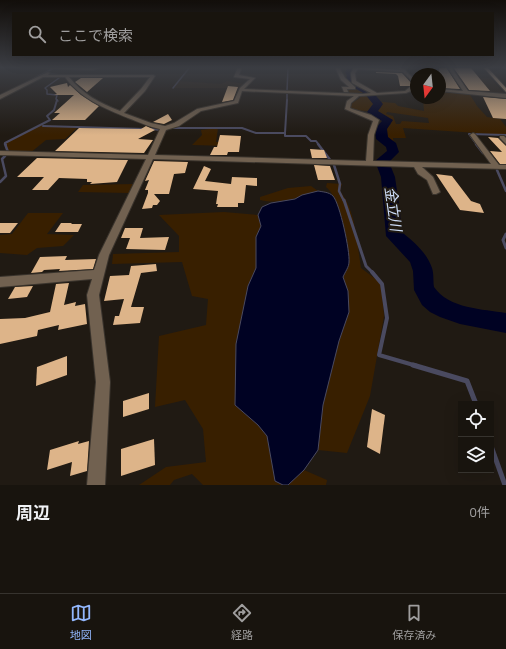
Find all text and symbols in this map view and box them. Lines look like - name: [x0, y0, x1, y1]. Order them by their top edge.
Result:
- search box: [12, 12, 494, 56]
- icon: search: [26, 23, 48, 45]
- text: ここで検索: [58, 26, 133, 45]
- north arrow: [410, 68, 446, 104]
- water label: 金立川: [381, 185, 406, 235]
- map controls: [458, 401, 494, 473]
- button: locate: [458, 401, 494, 437]
- button: layers: [458, 437, 494, 473]
- text: 周辺: [16, 502, 50, 524]
- text: 0件: [469, 504, 490, 521]
- tab: 地図: [70, 602, 92, 642]
- tab: 経路: [231, 602, 253, 642]
- tab: 保存済み: [392, 602, 436, 642]

